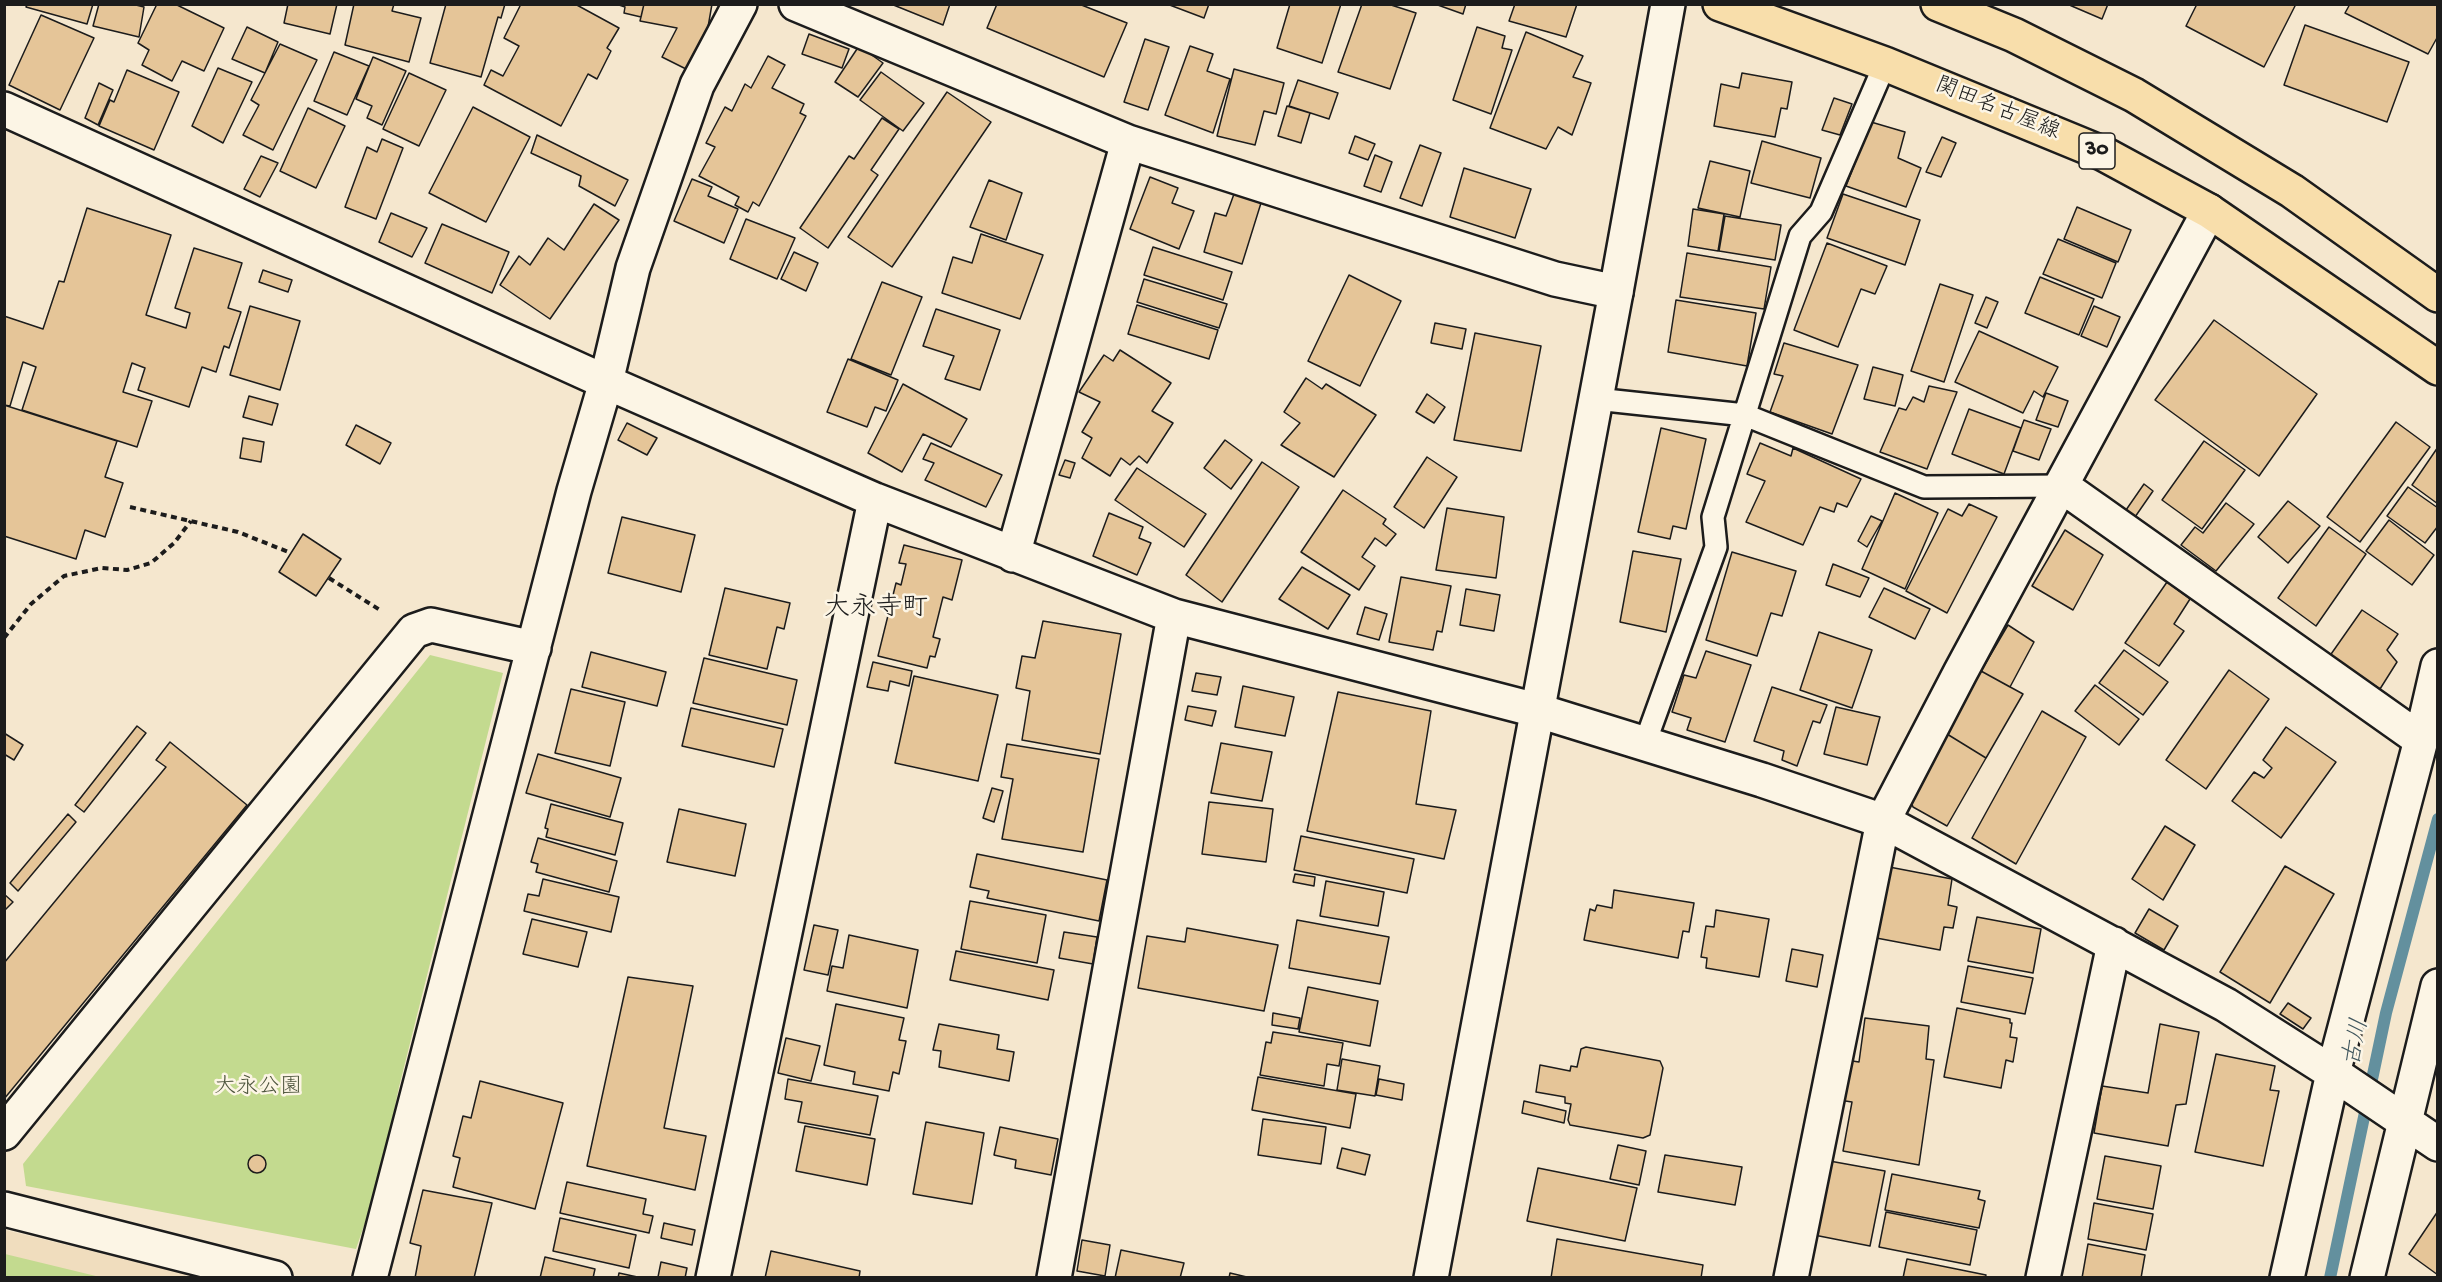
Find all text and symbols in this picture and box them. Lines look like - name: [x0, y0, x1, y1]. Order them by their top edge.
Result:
- street label: 関田名古屋線: [1931, 73, 2063, 147]
- road number: 30: [2079, 133, 2115, 169]
- district label: 大永寺町: [824, 594, 928, 626]
- water label: 古川: [2339, 1017, 2377, 1069]
- park label: 大永公園: [214, 1076, 302, 1102]

